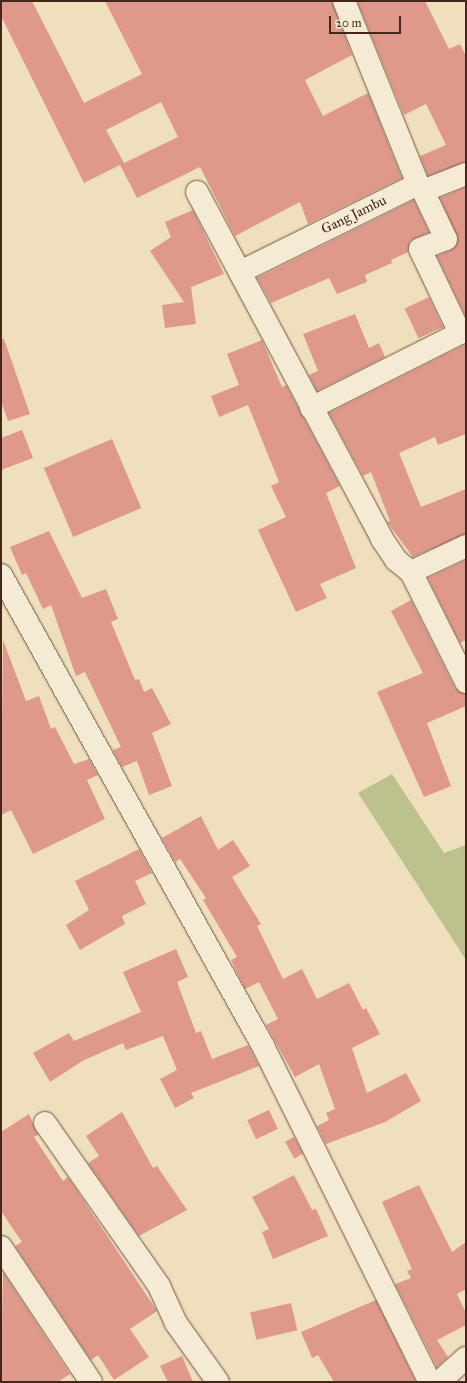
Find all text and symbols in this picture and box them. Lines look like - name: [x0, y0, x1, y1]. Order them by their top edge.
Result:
- scale bar: [331, 8, 403, 34]
- text: 20 m: [336, 16, 362, 30]
- street label: Gang Jambu: [319, 192, 389, 238]

